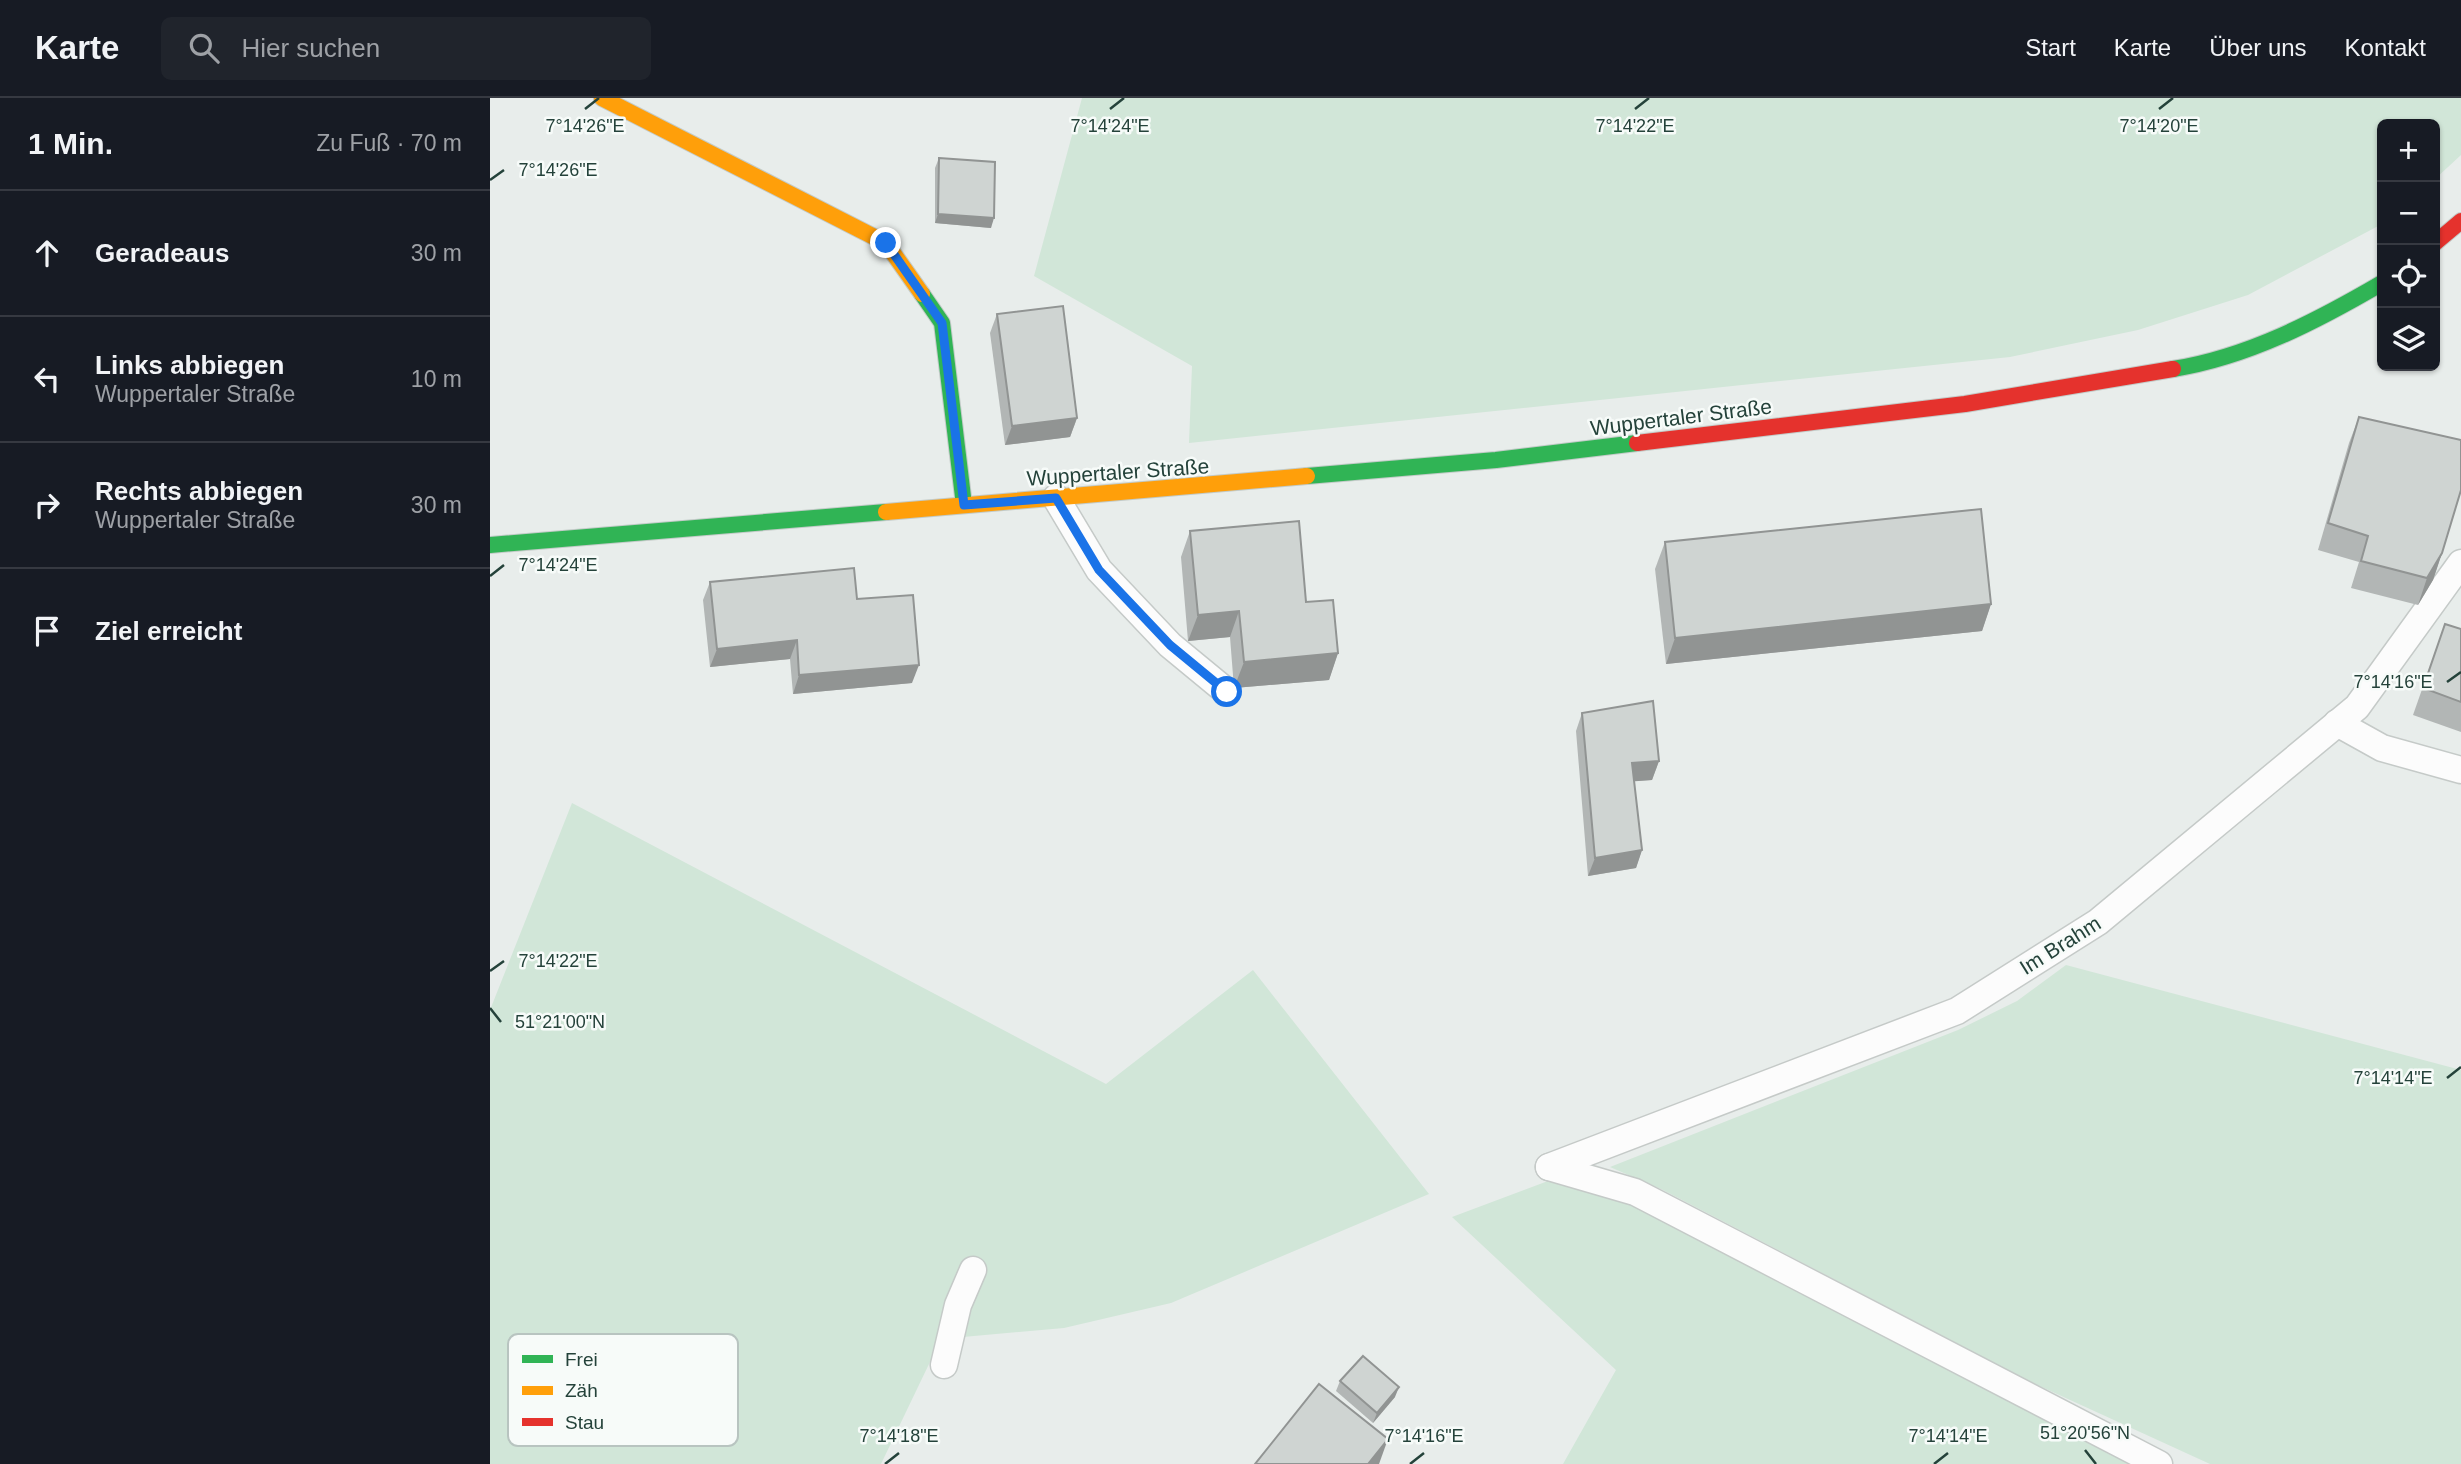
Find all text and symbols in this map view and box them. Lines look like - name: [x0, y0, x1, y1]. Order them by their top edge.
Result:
- search box: [161, 17, 651, 80]
- text: Karte: [35, 29, 119, 66]
- icon: search: [185, 29, 223, 67]
- text: Hier suchen: [241, 33, 380, 63]
- text: Start: [2025, 34, 2076, 61]
- text: Karte: [2114, 34, 2171, 61]
- text: Über uns: [2209, 34, 2307, 61]
- text: Kontakt: [2345, 34, 2426, 61]
- text: 7°14'26"E: [545, 116, 625, 136]
- text: 7°14'24"E: [1070, 116, 1150, 136]
- text: 7°14'22"E: [1595, 116, 1675, 136]
- text: 7°14'20"E: [2119, 116, 2199, 136]
- map controls: [2377, 119, 2440, 371]
- button: +: [2377, 119, 2440, 182]
- text: 1 Min.: [28, 127, 113, 160]
- text: Zu Fuß · 70 m: [316, 130, 462, 156]
- text: 7°14'26"E: [518, 160, 598, 180]
- button: −: [2377, 182, 2440, 245]
- route end: [870, 227, 901, 258]
- icon: ahead: [28, 234, 66, 272]
- text: Geradeaus: [95, 238, 229, 268]
- text: 30 m: [411, 240, 462, 266]
- button: locate: [2377, 245, 2440, 308]
- button: layers: [2377, 308, 2440, 371]
- text: Links abbiegen: [95, 350, 284, 380]
- icon: left: [28, 360, 66, 398]
- text: 10 m: [411, 366, 462, 392]
- text: Wuppertaler Straße: [95, 381, 295, 407]
- street label: Wuppertaler Straße: [1589, 394, 1773, 440]
- street label: Wuppertaler Straße: [1026, 454, 1210, 490]
- text: Rechts abbiegen: [95, 476, 303, 506]
- icon: right: [28, 486, 66, 524]
- text: 30 m: [411, 492, 462, 518]
- text: Wuppertaler Straße: [95, 507, 295, 533]
- text: 7°14'24"E: [518, 555, 598, 575]
- icon: arrive: [28, 612, 66, 650]
- text: Ziel erreicht: [95, 616, 242, 646]
- text: 7°14'16"E: [2353, 672, 2433, 692]
- route start: [1211, 676, 1242, 707]
- street label: Im Brahm: [2015, 911, 2105, 979]
- text: 7°14'22"E: [518, 951, 598, 971]
- text: 51°21'00"N: [515, 1012, 605, 1032]
- text: 7°14'14"E: [2353, 1068, 2433, 1088]
- legend: [508, 1334, 738, 1446]
- text: Frei: [565, 1349, 598, 1370]
- text: Zäh: [565, 1380, 598, 1401]
- text: Stau: [565, 1412, 604, 1433]
- text: 51°20'56"N: [2040, 1423, 2130, 1443]
- text: 7°14'18"E: [859, 1426, 939, 1446]
- text: 7°14'16"E: [1384, 1426, 1464, 1446]
- text: 7°14'14"E: [1908, 1426, 1988, 1446]

